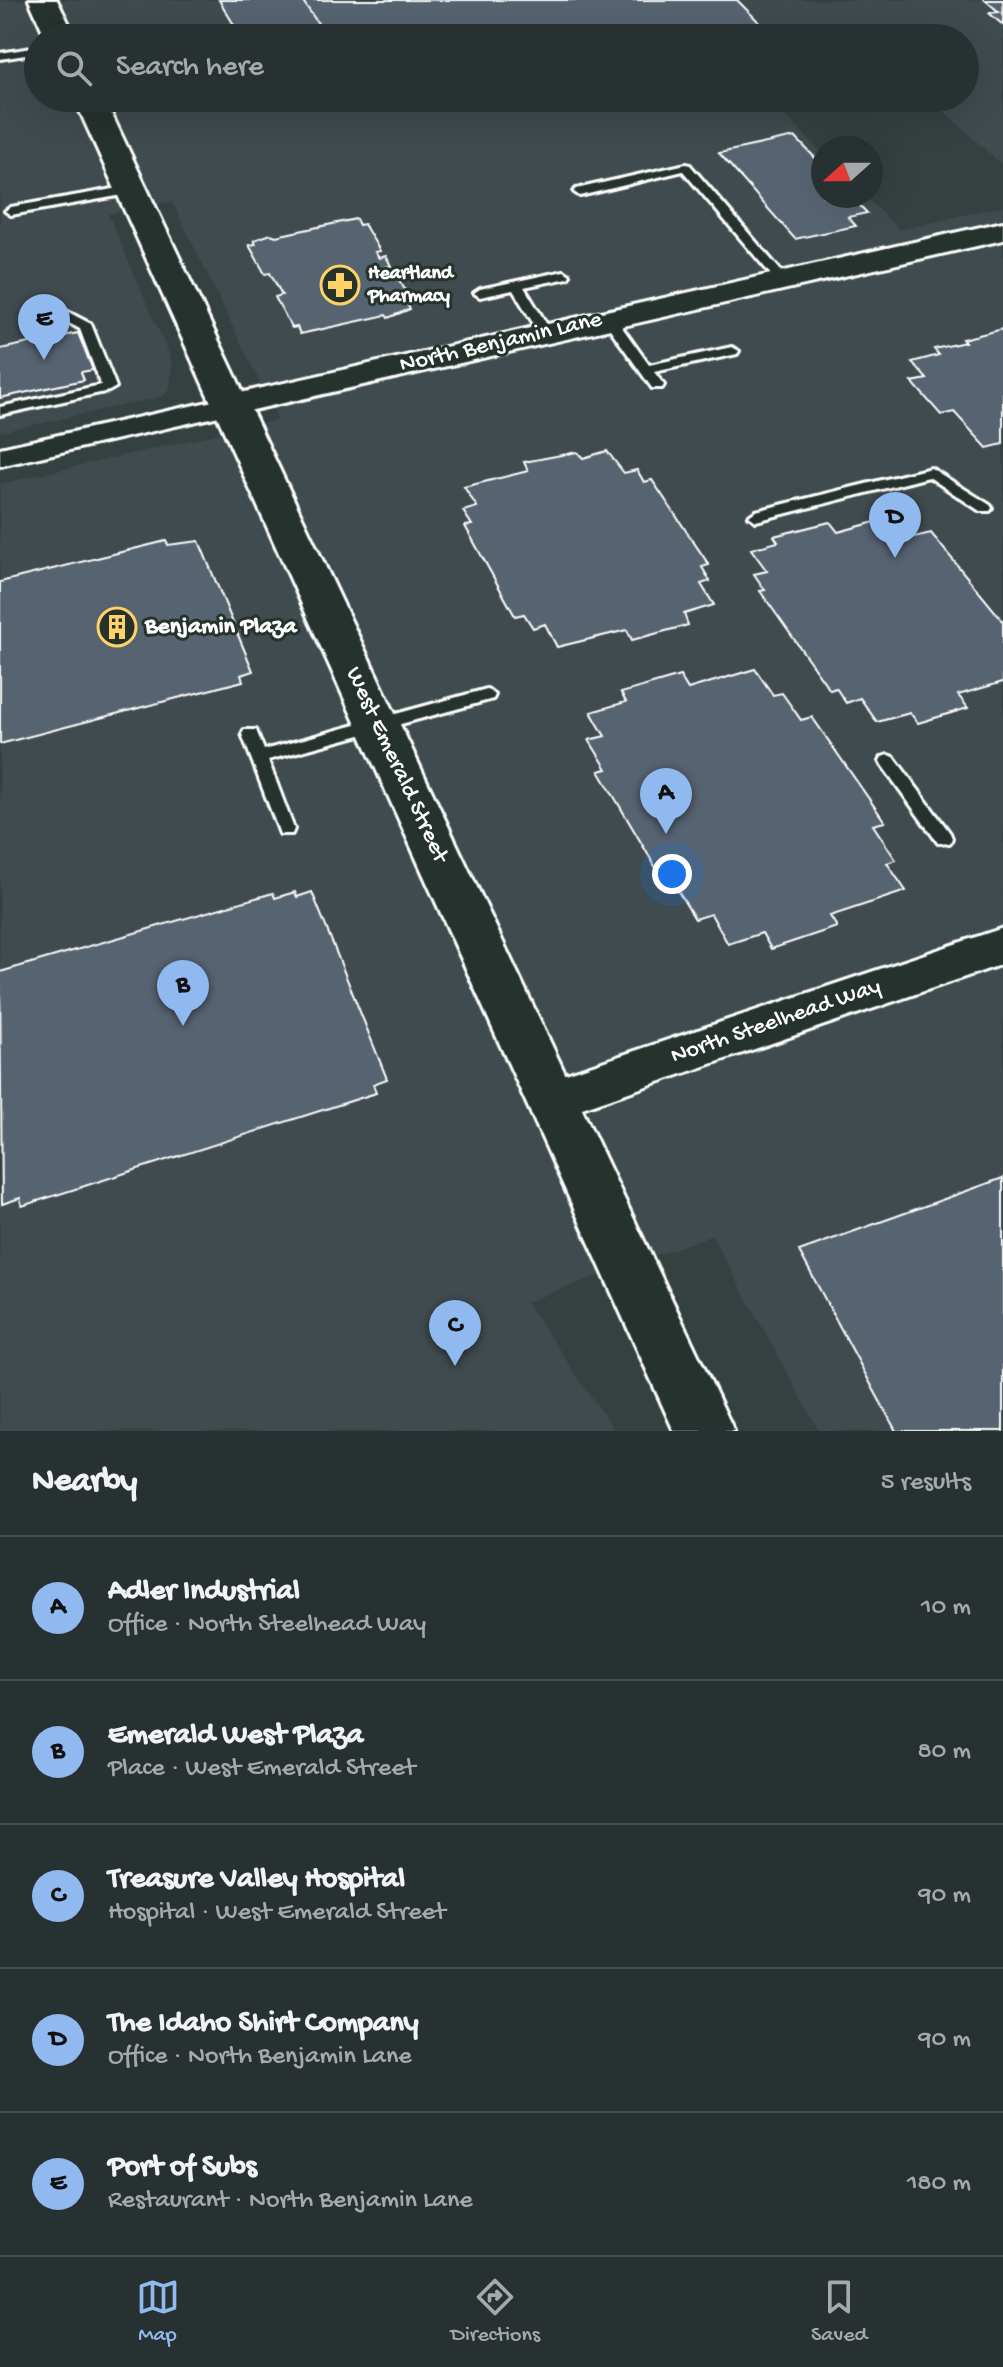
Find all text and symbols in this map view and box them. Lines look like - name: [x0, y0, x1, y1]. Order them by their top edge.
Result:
- search box: [24, 24, 979, 112]
- icon: search: [52, 46, 96, 90]
- text: Search here: [116, 51, 264, 86]
- north arrow: [811, 136, 883, 208]
- place label: Heartland Pharmacy: [367, 263, 455, 309]
- pharmacy icon: Heartland Pharmacy: [319, 264, 361, 306]
- pin: E: [18, 294, 70, 360]
- street label: North Benjamin Lane: [397, 305, 606, 380]
- pin: D: [869, 492, 921, 558]
- building icon: Benjamin Plaza: [96, 606, 138, 648]
- place label: Benjamin Plaza: [144, 613, 298, 642]
- street label: West Emerald Street: [338, 663, 455, 869]
- pin: A: [640, 768, 692, 834]
- your location: [652, 854, 692, 894]
- pin: B: [157, 960, 209, 1026]
- street label: North Steelhead Way: [667, 972, 885, 1072]
- pin: C: [429, 1300, 481, 1366]
- text: Nearby: [32, 1463, 137, 1503]
- text: 5 results: [881, 1468, 971, 1499]
- text: Adler Industrial: [108, 1575, 300, 1610]
- text: A: [50, 1593, 66, 1624]
- text: 10 m: [921, 1593, 971, 1624]
- text: Office · North Steelhead Way: [108, 1610, 426, 1641]
- text: Emerald West Plaza: [108, 1719, 363, 1754]
- text: B: [51, 1737, 65, 1768]
- text: 80 m: [917, 1737, 971, 1768]
- text: Place · West Emerald Street: [108, 1754, 415, 1785]
- text: Treasure Valley Hospital: [108, 1863, 405, 1898]
- text: C: [51, 1881, 65, 1912]
- text: 90 m: [919, 1881, 971, 1912]
- text: Hospital · West Emerald Street: [108, 1898, 446, 1929]
- text: The Idaho Shirt Company: [108, 2007, 419, 2042]
- text: D: [50, 2025, 66, 2056]
- text: 90 m: [919, 2025, 971, 2056]
- text: Office · North Benjamin Lane: [108, 2042, 412, 2073]
- text: Port of Subs: [108, 2151, 257, 2186]
- text: E: [50, 2169, 66, 2200]
- text: 180 m: [907, 2169, 971, 2200]
- text: Restaurant · North Benjamin Lane: [108, 2186, 473, 2217]
- tab: Map: [136, 2275, 180, 2349]
- tab: Directions: [451, 2275, 540, 2349]
- tab: Saved: [811, 2275, 867, 2349]

